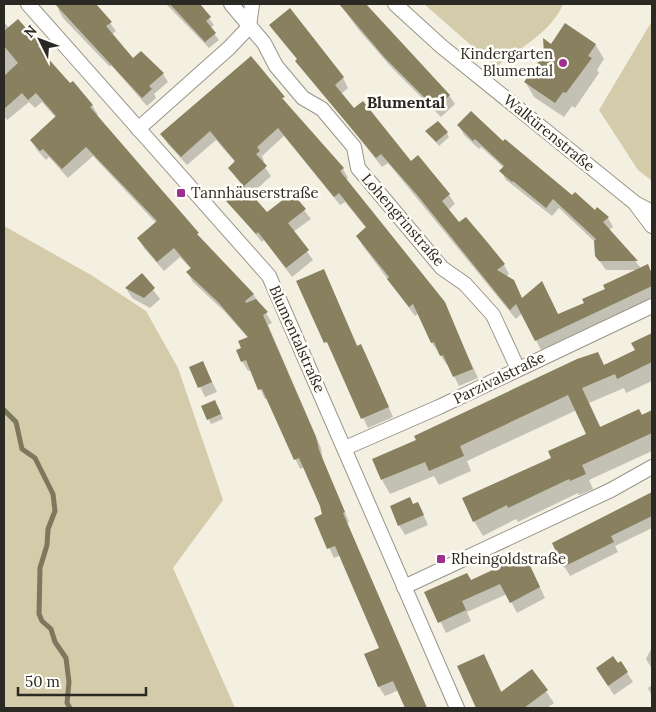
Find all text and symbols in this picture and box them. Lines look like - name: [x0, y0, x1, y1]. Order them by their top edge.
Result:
- north arrow: [15, 15, 65, 65]
- text: N: [20, 21, 41, 41]
- place label: Kindergarten Blumental: [460, 44, 553, 80]
- marker: Kindergarten Blumental: [557, 57, 569, 69]
- street label: Walkürenstraße: [500, 90, 599, 175]
- district label: Blumental: [367, 92, 445, 112]
- street label: Lohengrinstraße: [358, 169, 449, 270]
- place label: Tannhäuserstraße: [191, 183, 319, 202]
- marker: Tannhäuserstraße: [175, 187, 187, 199]
- street label: Blumentalstraße: [265, 282, 330, 395]
- street label: Parzivalstraße: [450, 347, 548, 408]
- place label: Rheingoldstraße: [451, 549, 566, 568]
- marker: Rheingoldstraße: [435, 553, 447, 565]
- scale bar: [18, 664, 145, 696]
- text: 50 m: [25, 672, 60, 691]

